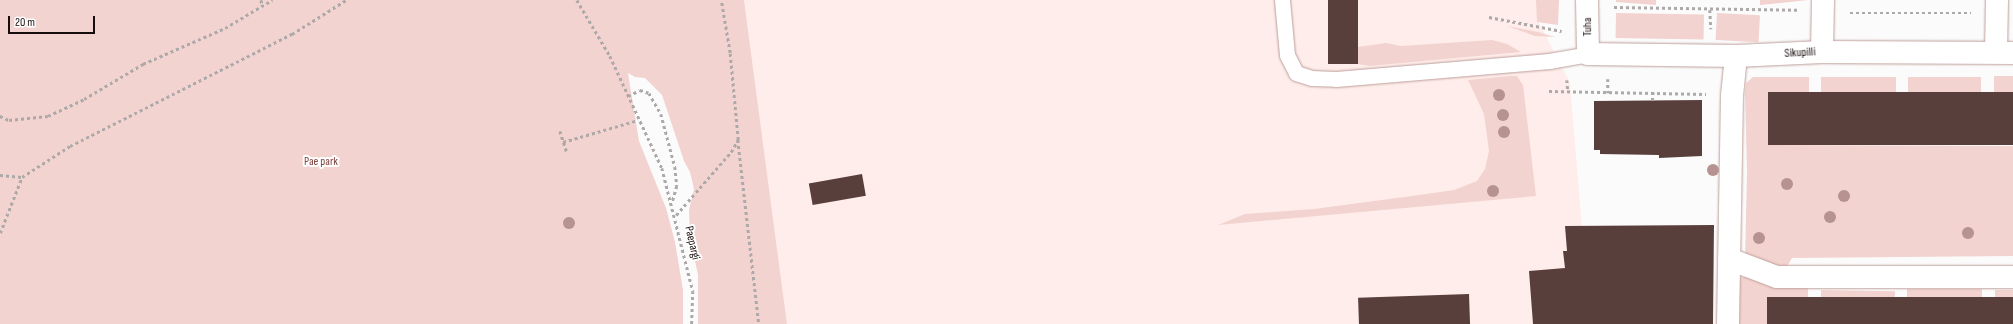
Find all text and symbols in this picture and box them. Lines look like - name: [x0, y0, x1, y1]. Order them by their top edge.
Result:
- scale bar: [10, 8, 97, 34]
- text: 20 m: [15, 15, 35, 30]
- street label: Tuha: [1581, 18, 1595, 36]
- street label: Sikupilli: [1784, 45, 1816, 61]
- park label: Pae park: [304, 155, 338, 169]
- street label: Paepargi: [681, 225, 703, 261]

